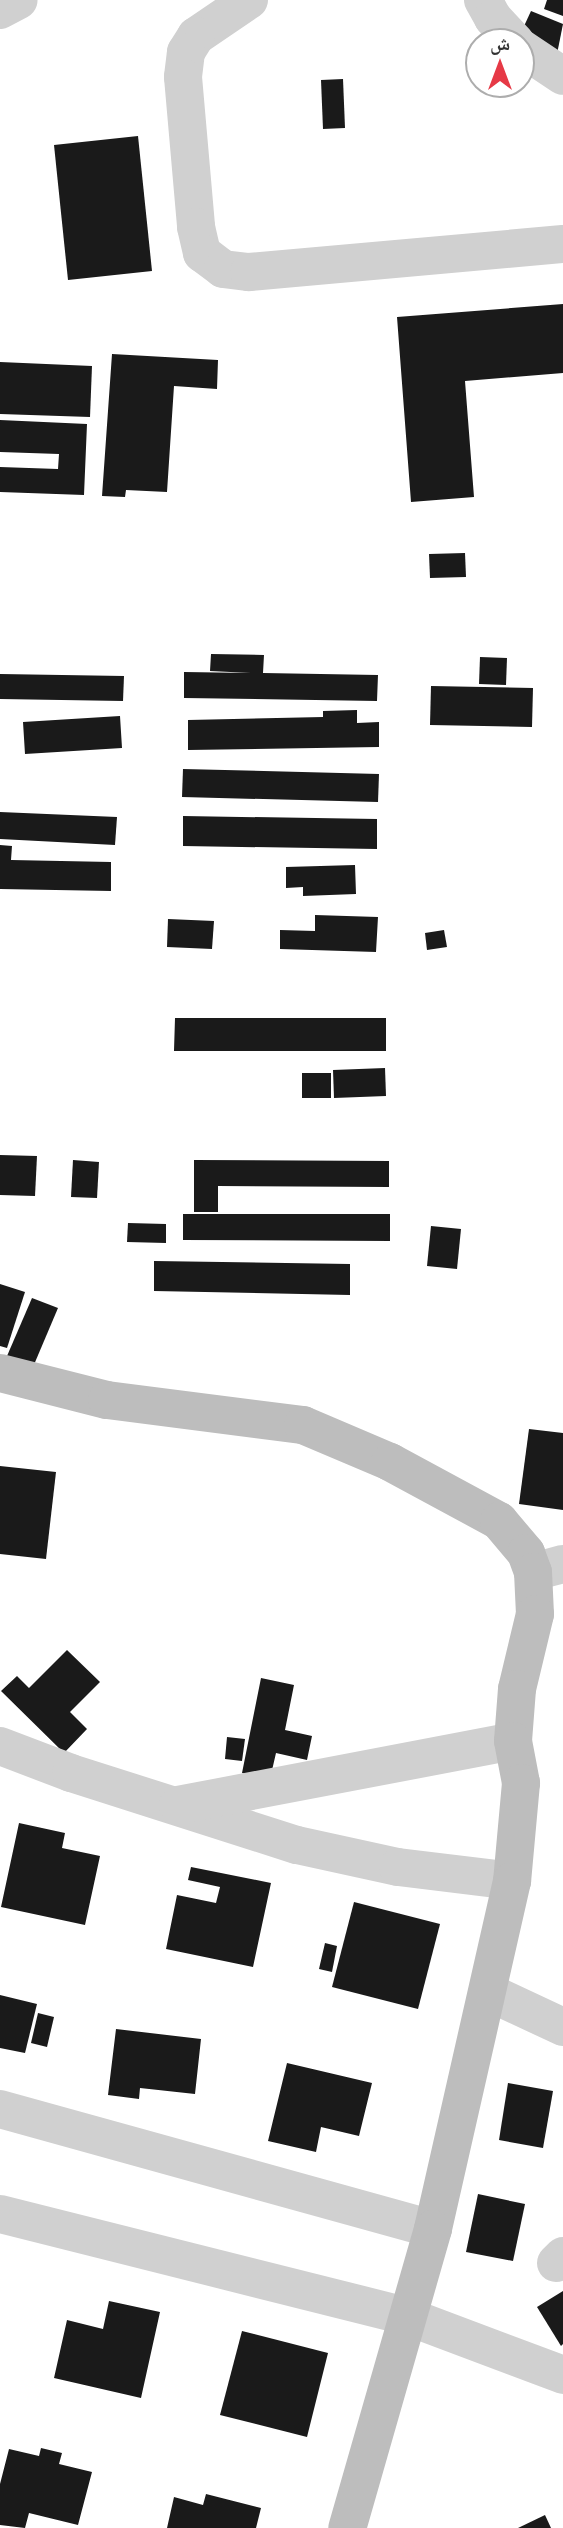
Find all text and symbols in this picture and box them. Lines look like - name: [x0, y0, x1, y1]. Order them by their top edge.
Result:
- north arrow: [465, 28, 535, 98]
- text: ش: [490, 32, 510, 55]

